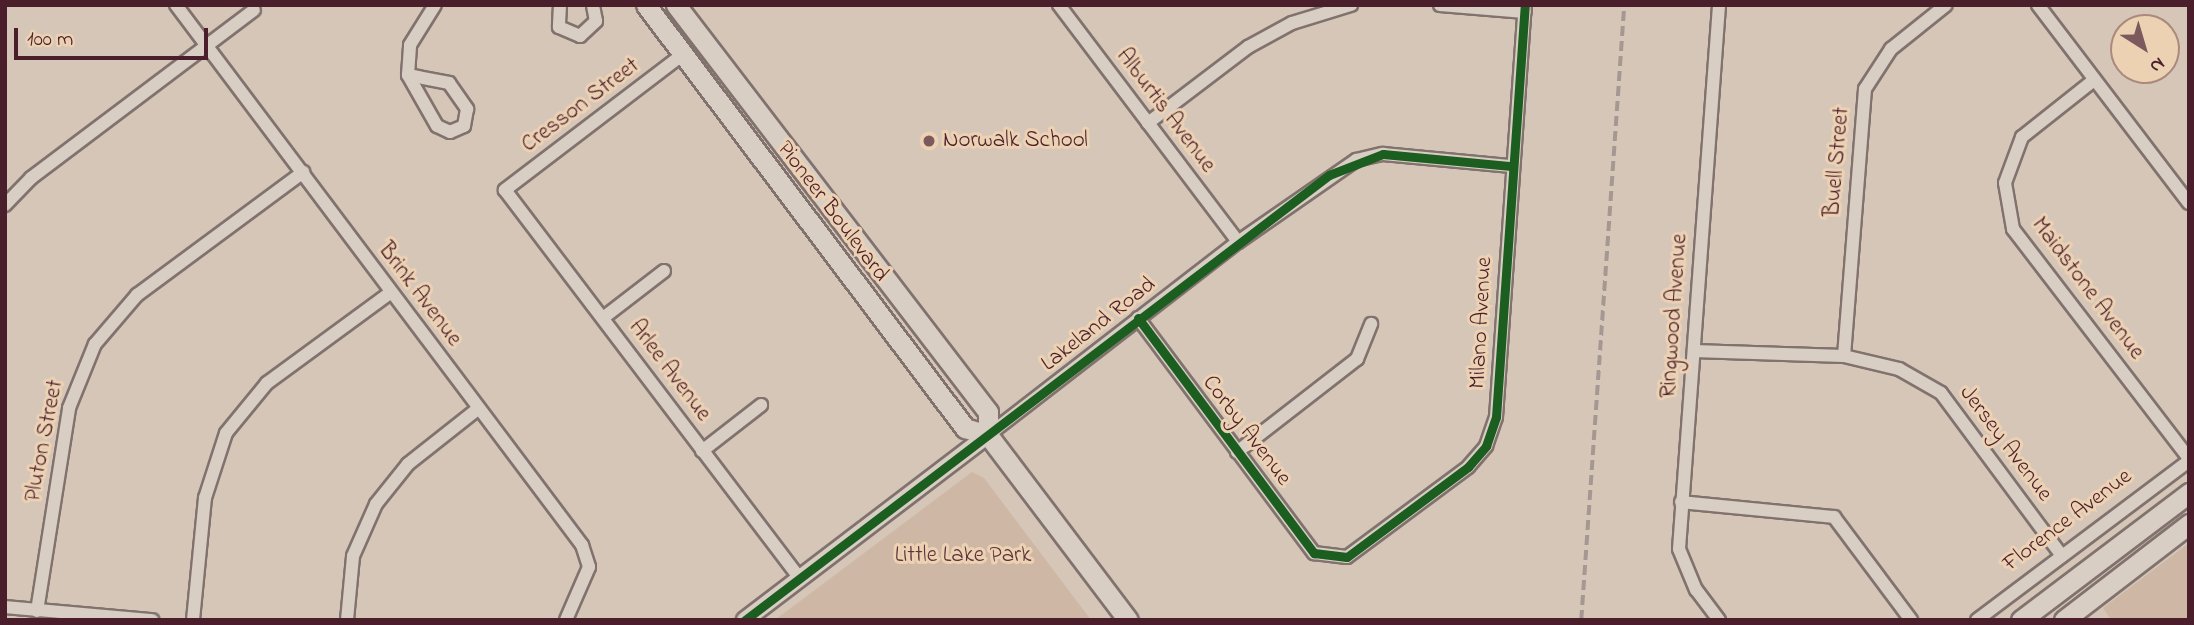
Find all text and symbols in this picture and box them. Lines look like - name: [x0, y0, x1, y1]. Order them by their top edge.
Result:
- scale bar: [18, 14, 212, 58]
- north arrow: [2110, 14, 2180, 84]
- text: 100 m: [27, 25, 73, 55]
- street label: Alburtis Avenue: [1109, 43, 1221, 179]
- text: N: [2143, 50, 2170, 79]
- street label: Cresson Street: [517, 53, 645, 159]
- street label: Buell Street: [1819, 106, 1857, 218]
- place label: Norwalk School: [943, 127, 1088, 155]
- marker: Norwalk School: [921, 133, 937, 149]
- street label: Pioneer Boulevard: [770, 136, 894, 288]
- street label: Maidstone Avenue: [2025, 212, 2149, 366]
- street label: Ringwood Avenue: [1655, 233, 1695, 399]
- street label: Brink Avenue: [371, 238, 467, 352]
- street label: Milano Avenue: [1465, 256, 1499, 390]
- street label: Lakeland Road: [1036, 272, 1162, 378]
- street label: Arlee Avenue: [622, 315, 716, 427]
- street label: Corby Avenue: [1196, 370, 1296, 492]
- street label: Pluton Street: [20, 378, 70, 504]
- street label: Jersey Avenue: [1952, 381, 2058, 507]
- street label: Florence Avenue: [1998, 463, 2138, 579]
- park label: Little Lake Park: [895, 542, 1031, 570]

